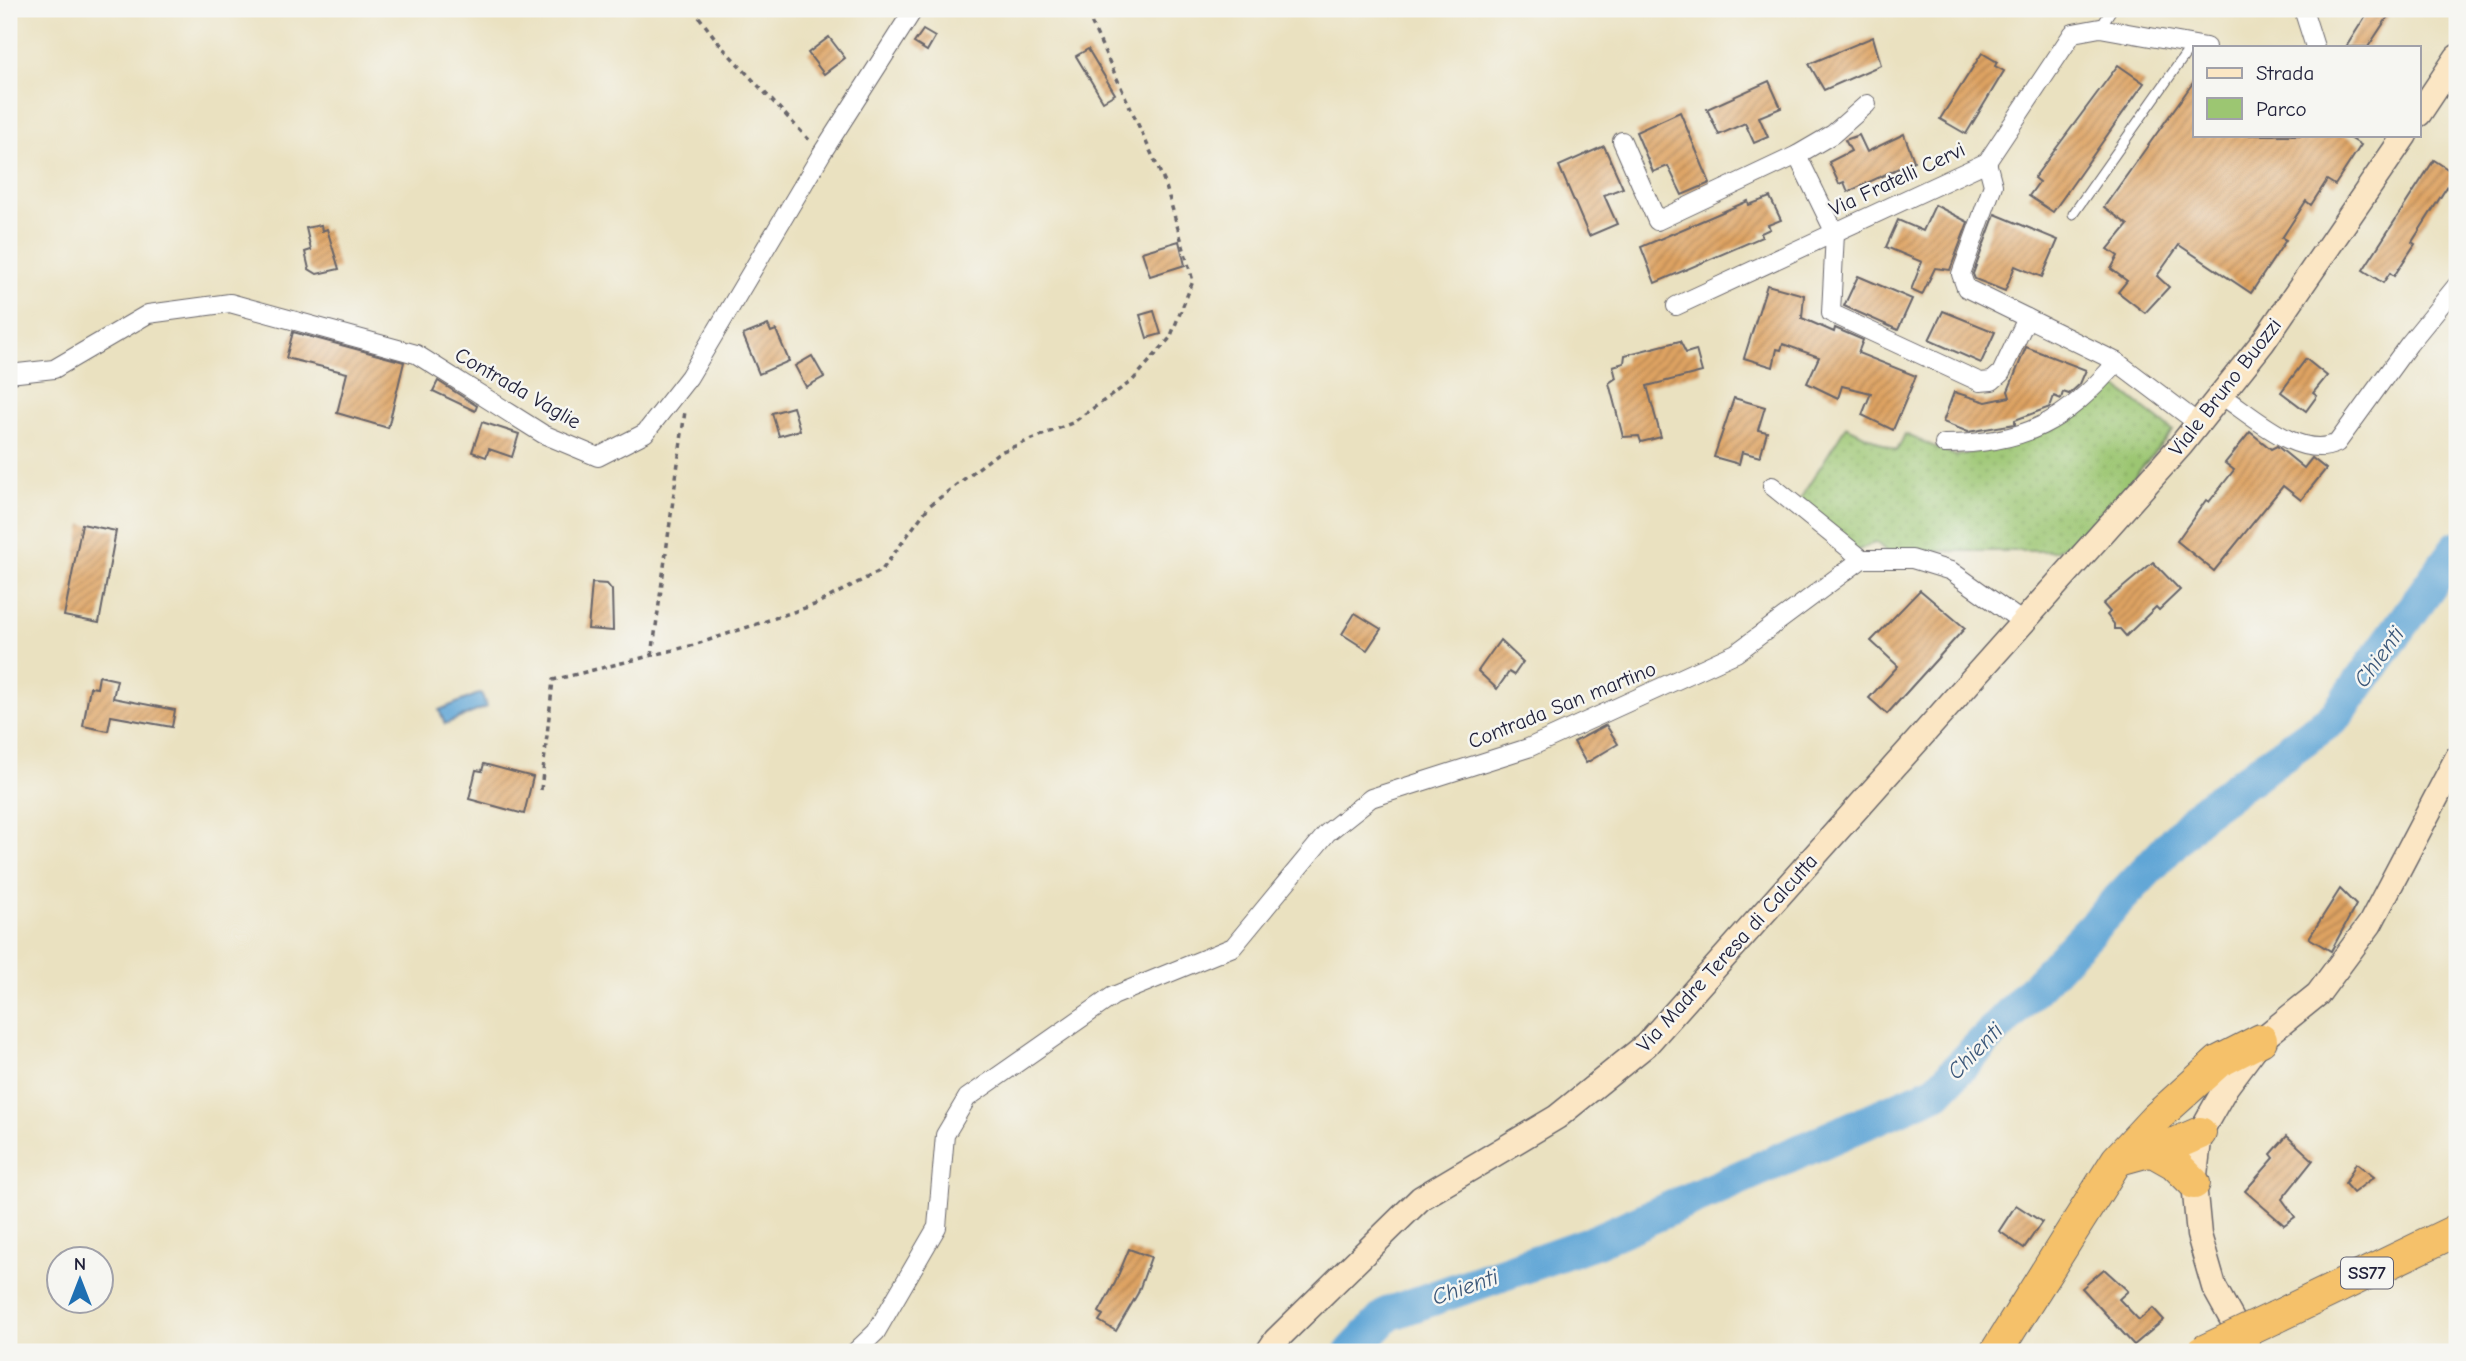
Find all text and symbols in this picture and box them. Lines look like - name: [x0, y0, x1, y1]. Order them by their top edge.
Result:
- legend: [2193, 46, 2420, 136]
- text: Strada: [2256, 61, 2314, 85]
- text: Parco: [2256, 97, 2307, 121]
- street label: Via Fratelli Cervi: [1825, 137, 1969, 221]
- street label: Viale Bruno Buozzi: [2164, 313, 2286, 461]
- street label: Contrada Vaglie: [451, 342, 585, 434]
- water label: Chienti: [2348, 621, 2410, 693]
- street label: Contrada San martino: [1465, 656, 1659, 754]
- street label: Via Madre Teresa di Calcutta: [1632, 849, 1822, 1057]
- water label: Chienti: [1942, 1016, 2009, 1085]
- north arrow: [46, 1246, 116, 1316]
- text: N: [74, 1253, 86, 1275]
- road number: SS77: [2341, 1258, 2393, 1288]
- water label: Chienti: [1428, 1263, 1502, 1311]

